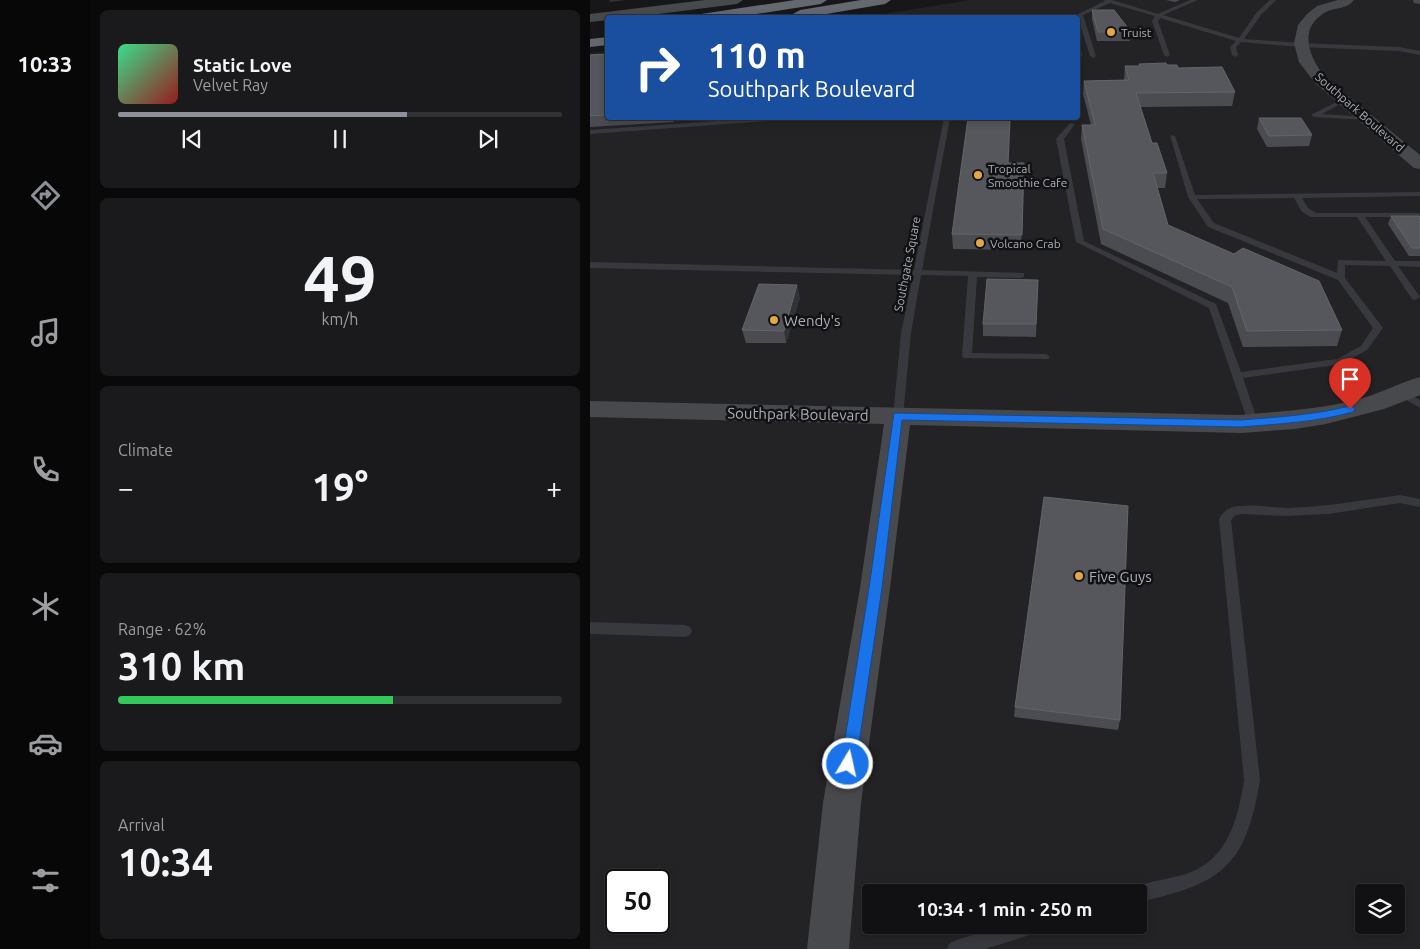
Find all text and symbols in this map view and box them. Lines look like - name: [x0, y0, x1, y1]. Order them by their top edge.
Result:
- marker: Truist: [1105, 26, 1117, 38]
- place label: Truist: [1121, 26, 1152, 39]
- icon: right: [625, 35, 690, 100]
- text: 110 m: [708, 35, 806, 75]
- text: 10:33: [17, 51, 73, 76]
- text: Static Love: [193, 54, 292, 76]
- street label: Southpark Boulevard: [1313, 70, 1407, 154]
- text: Velvet Ray: [193, 76, 268, 94]
- text: Southpark Boulevard: [708, 76, 915, 101]
- icon: previous: [178, 125, 206, 153]
- icon: pause: [326, 125, 354, 153]
- icon: next: [474, 125, 502, 153]
- place label: Tropical Smoothie Cafe: [988, 162, 1067, 189]
- marker: Tropical Smoothie Cafe: [972, 169, 984, 181]
- icon: directions: [28, 178, 63, 213]
- street label: Southgate Square: [891, 215, 923, 313]
- marker: Volcano Crab: [974, 237, 986, 249]
- place label: Volcano Crab: [990, 237, 1061, 250]
- text: 49: [303, 241, 377, 314]
- text: km/h: [322, 310, 358, 328]
- place label: Wendy's: [784, 312, 841, 329]
- marker: Wendy's: [768, 314, 780, 326]
- icon: music: [28, 315, 63, 350]
- pin: [1329, 358, 1371, 409]
- icon: arrive: [1336, 365, 1364, 393]
- street label: Southpark Boulevard: [727, 404, 869, 424]
- text: Climate: [118, 441, 173, 459]
- icon: phone: [28, 452, 63, 487]
- text: 19°: [312, 466, 368, 508]
- text: −: [118, 472, 134, 503]
- text: +: [546, 472, 562, 503]
- place label: Five Guys: [1089, 568, 1152, 585]
- marker: Five Guys: [1073, 570, 1085, 582]
- icon: climate: [28, 589, 63, 624]
- text: Range · 62%: [118, 620, 206, 638]
- text: 310 km: [118, 645, 245, 687]
- icon: car: [28, 726, 63, 761]
- position arrow: [821, 737, 873, 789]
- text: Arrival: [118, 816, 165, 834]
- text: 10:34: [118, 841, 213, 883]
- icon: filters: [28, 863, 63, 898]
- speed limit sign: 50: [605, 869, 670, 934]
- map controls: [1355, 884, 1405, 934]
- button: layers: [1355, 884, 1405, 934]
- text: 10:34 · 1 min · 250 m: [917, 898, 1092, 920]

